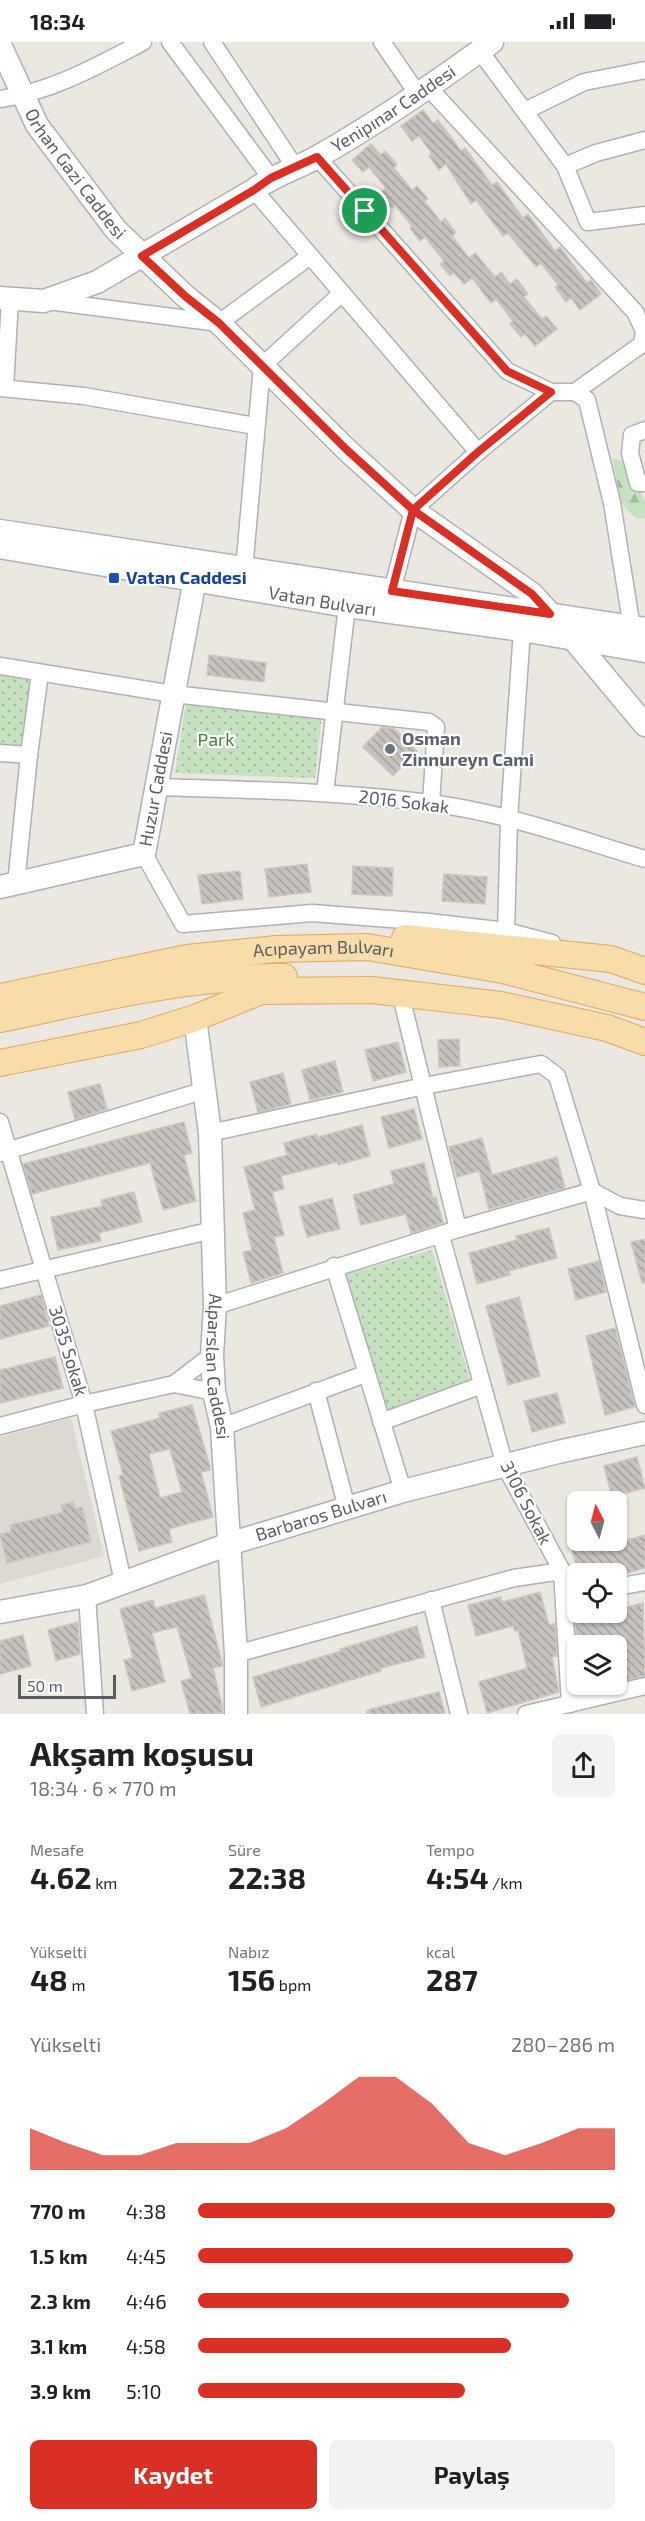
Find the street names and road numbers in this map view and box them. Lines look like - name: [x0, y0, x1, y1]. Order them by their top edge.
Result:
- street label: Yenipınar Caddesi: [327, 60, 459, 157]
- street label: Orhan Gazi Caddesi: [21, 105, 131, 243]
- street label: Vatan Bulvarı: [267, 581, 378, 620]
- street label: Huzur Caddesi: [134, 729, 177, 848]
- street label: 2016 Sokak: [358, 785, 451, 817]
- street label: Acıpayam Bulvarı: [252, 935, 396, 961]
- street label: Alparslan Caddesi: [202, 1293, 235, 1440]
- street label: 3035 Sokak: [45, 1303, 93, 1398]
- street label: 3106 Sokak: [496, 1457, 557, 1548]
- street label: Barbaros Bulvarı: [252, 1485, 389, 1545]

